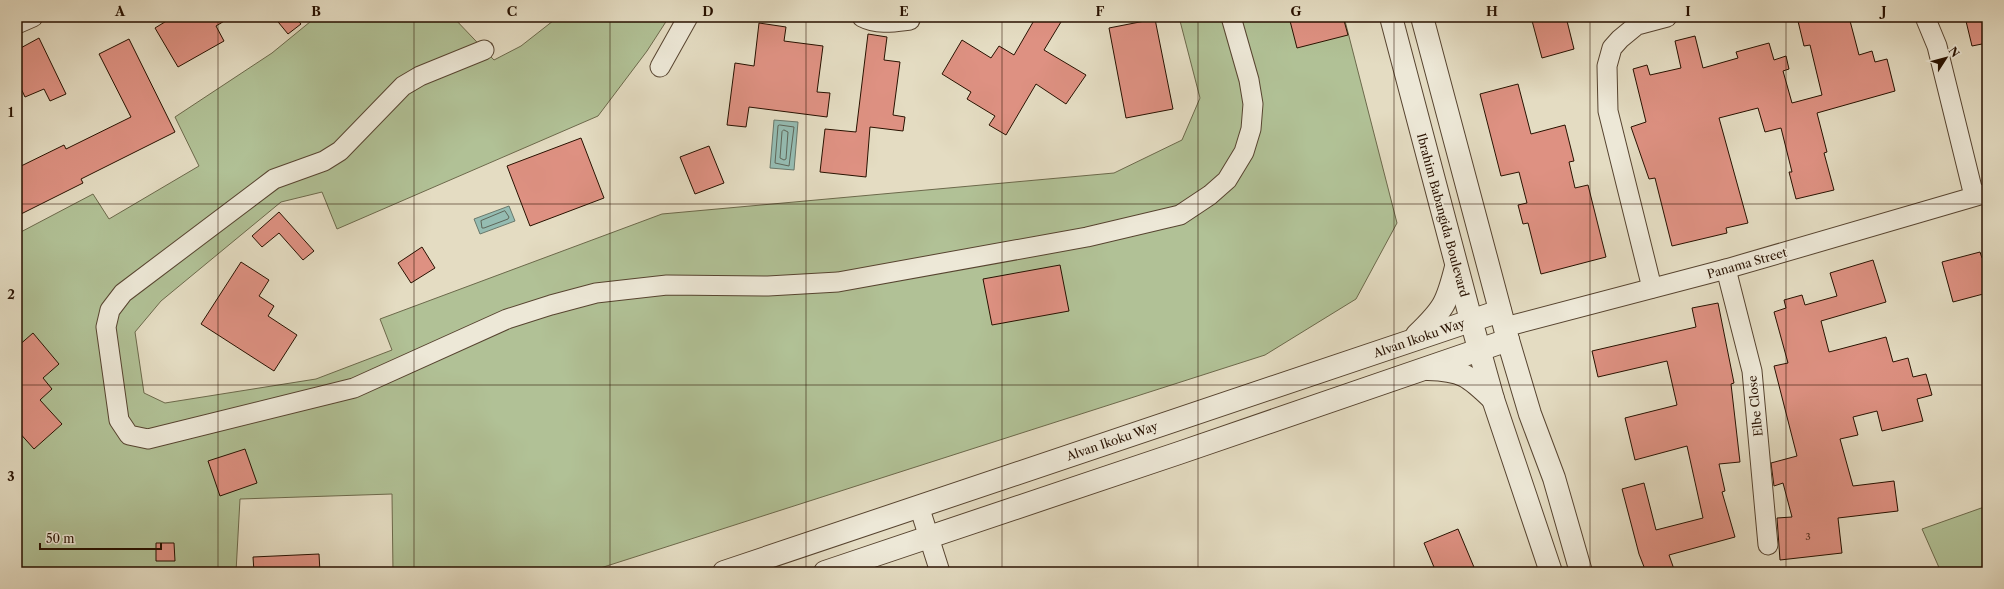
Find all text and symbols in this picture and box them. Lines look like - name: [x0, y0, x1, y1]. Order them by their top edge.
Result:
- text: A: [114, 3, 126, 19]
- text: B: [311, 3, 321, 19]
- text: C: [507, 3, 517, 19]
- text: D: [702, 3, 714, 19]
- text: E: [899, 3, 909, 19]
- text: F: [1096, 3, 1105, 19]
- text: G: [1290, 3, 1302, 19]
- text: H: [1486, 3, 1498, 19]
- text: I: [1685, 3, 1691, 19]
- text: J: [1879, 3, 1887, 19]
- north arrow: [1926, 38, 1966, 78]
- text: N: [1946, 44, 1963, 60]
- text: 1: [8, 104, 14, 120]
- street label: Ibrahim Babangida Boulevard: [1414, 131, 1472, 299]
- street label: Panama Street: [1705, 244, 1789, 282]
- text: 2: [7, 286, 15, 302]
- street label: Alvan Ikoku Way: [1370, 315, 1467, 361]
- street label: Elbe Close: [1744, 375, 1766, 437]
- street label: Alvan Ikoku Way: [1063, 418, 1160, 464]
- text: 3: [7, 468, 15, 484]
- scale bar: [40, 525, 161, 551]
- house number: 3: [1805, 530, 1811, 543]
- text: 50 m: [46, 531, 75, 546]

